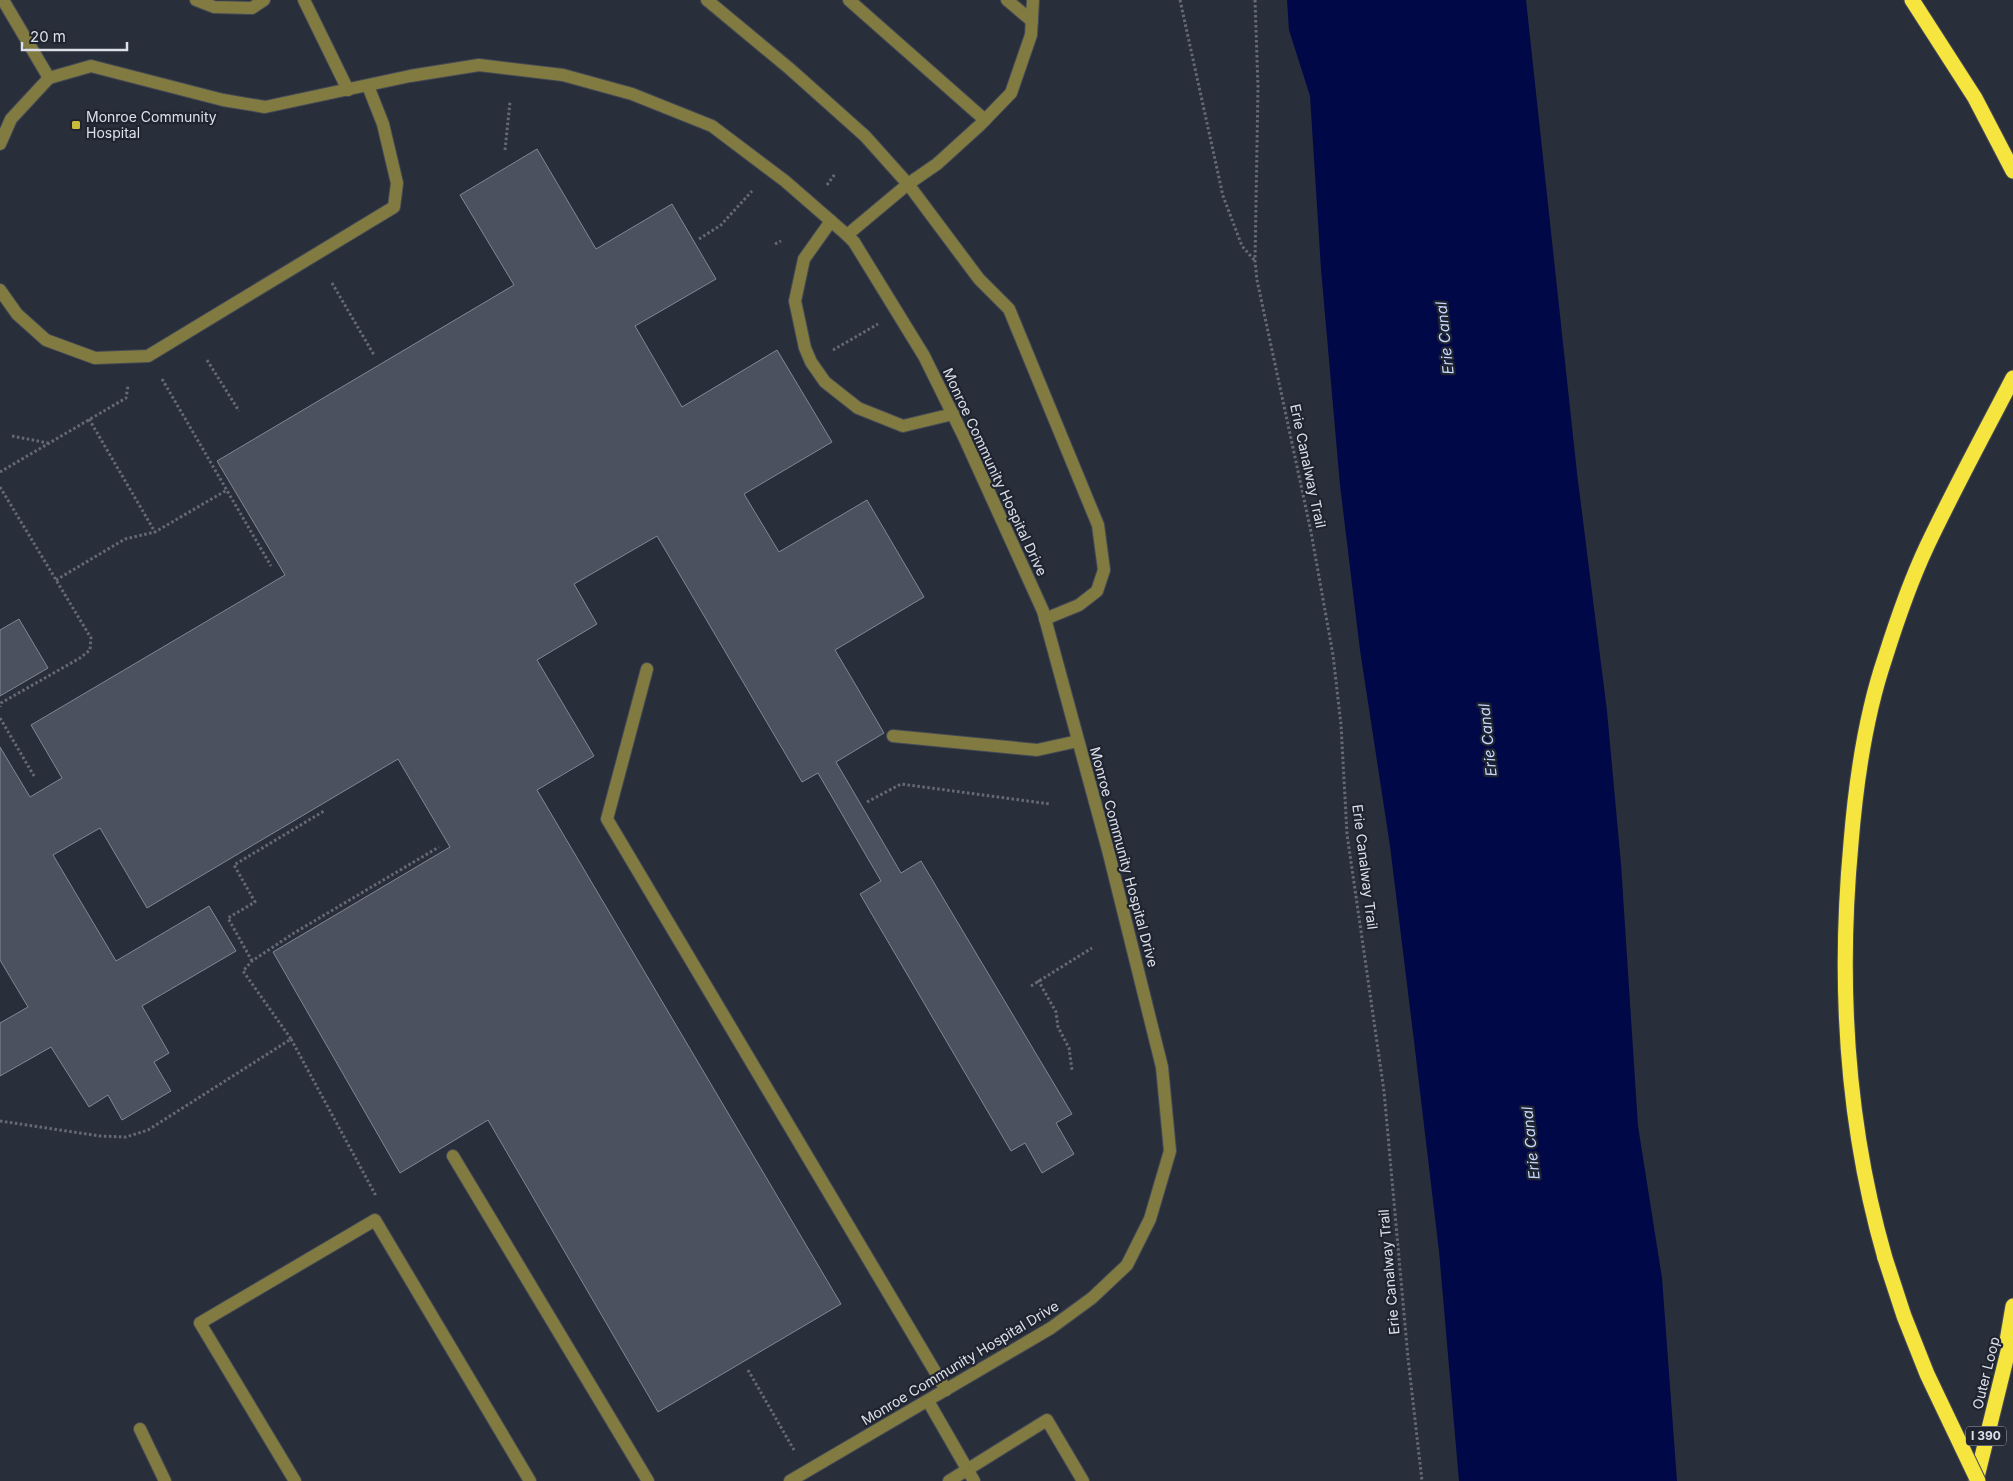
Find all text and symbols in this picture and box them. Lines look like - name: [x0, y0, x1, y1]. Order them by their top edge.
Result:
- scale bar: [22, 20, 128, 52]
- text: 20 m: [30, 27, 66, 46]
- place label: Monroe Community Hospital: [86, 108, 217, 141]
- marker: Monroe Community Hospital: [70, 119, 82, 131]
- water label: Erie Canal: [1431, 300, 1458, 375]
- street label: Monroe Community Hospital Drive: [940, 365, 1051, 578]
- street label: Erie Canalway Trail: [1287, 402, 1330, 529]
- water label: Erie Canal: [1474, 702, 1501, 777]
- street label: Monroe Community Hospital Drive: [1087, 745, 1162, 969]
- street label: Erie Canalway Trail: [1349, 803, 1382, 931]
- water label: Erie Canal: [1517, 1105, 1544, 1180]
- street label: Erie Canalway Trail: [1375, 1208, 1402, 1336]
- street label: Monroe Community Hospital Drive: [858, 1297, 1062, 1428]
- street label: Outer Loop: [1968, 1335, 2003, 1411]
- road number: I 390: [1966, 1426, 2006, 1445]

